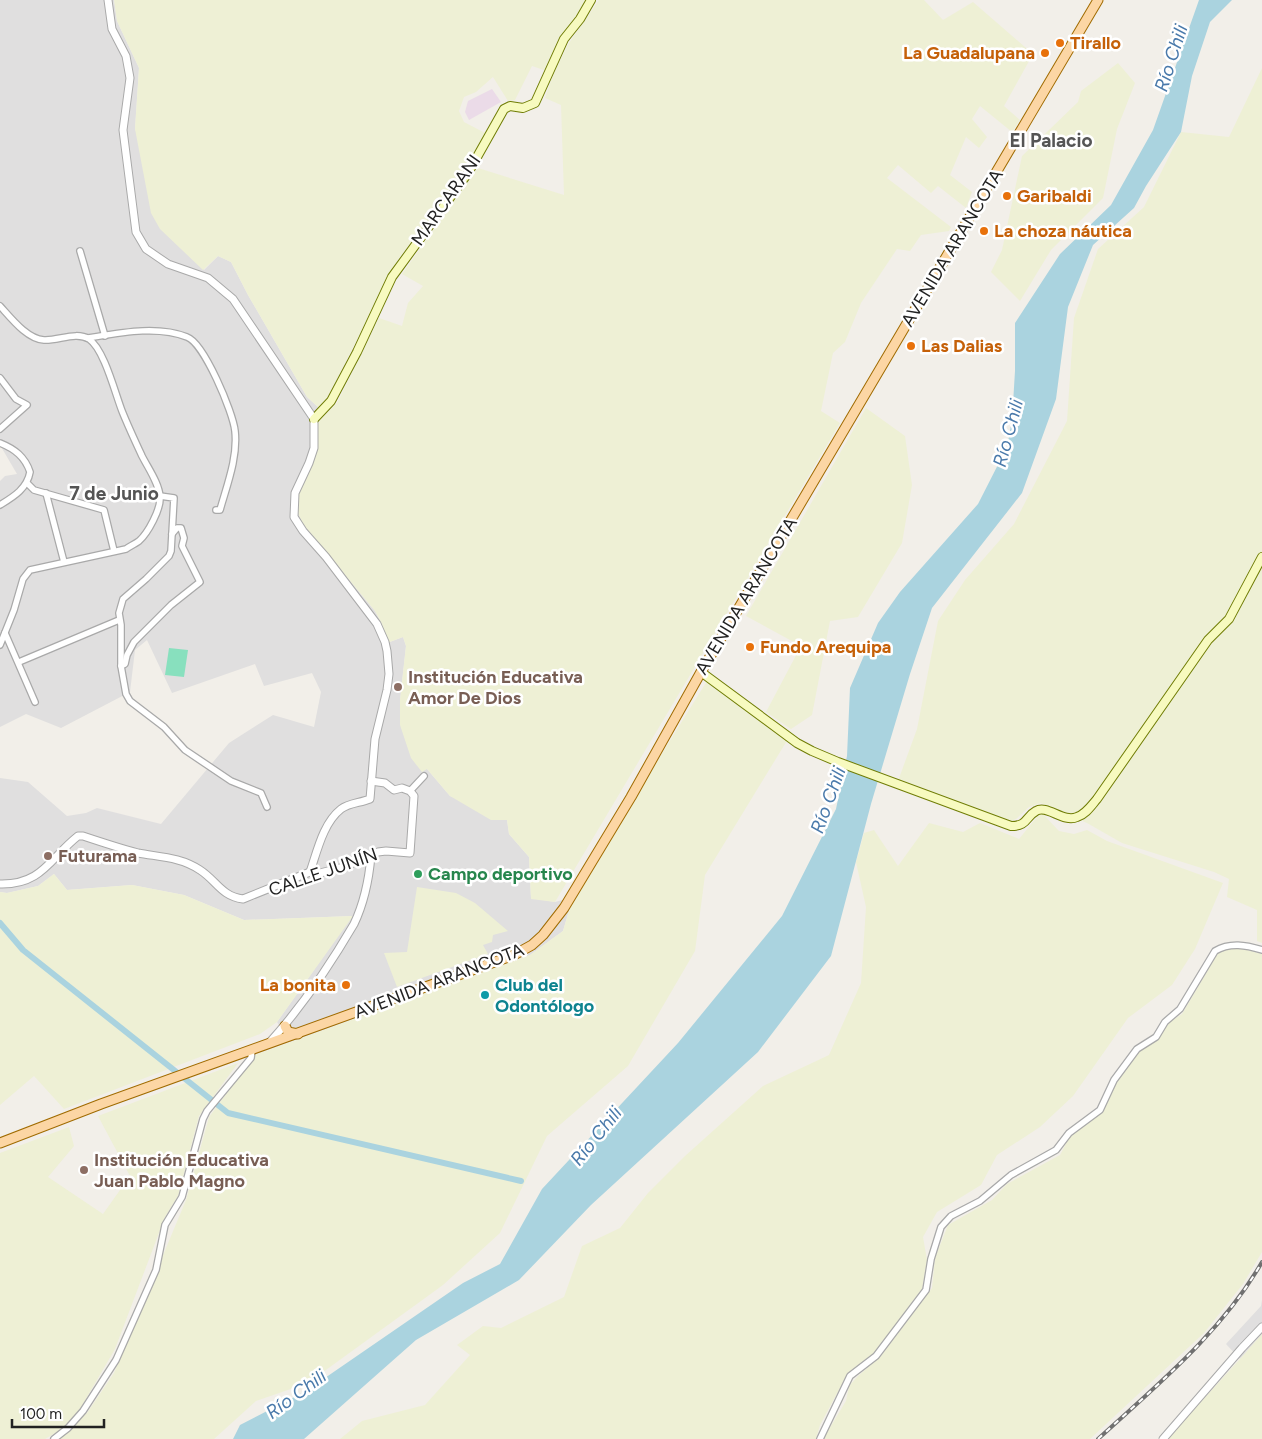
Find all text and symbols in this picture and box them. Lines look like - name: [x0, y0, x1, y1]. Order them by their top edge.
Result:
- water label: Río Chili: [1149, 21, 1193, 95]
- place label: Tirallo: [1070, 32, 1121, 54]
- marker: Tirallo: [1054, 37, 1066, 49]
- place label: La Guadalupana: [903, 42, 1035, 64]
- marker: La Guadalupana: [1039, 47, 1051, 59]
- district label: El Palacio: [1010, 129, 1092, 152]
- street label: MARCARANI: [407, 150, 485, 250]
- street label: AVENIDA ARANCOTA: [896, 165, 1008, 331]
- place label: Garibaldi: [1017, 185, 1092, 207]
- marker: Garibaldi: [1001, 190, 1013, 202]
- place label: La choza náutica: [994, 220, 1132, 242]
- marker: La choza náutica: [978, 225, 990, 237]
- place label: Las Dalias: [921, 335, 1003, 357]
- marker: Las Dalias: [905, 340, 917, 352]
- water label: Río Chili: [988, 396, 1028, 470]
- district label: 7 de Junio: [69, 482, 159, 505]
- street label: AVENIDA ARANCOTA: [690, 513, 802, 679]
- place label: Fundo Arequipa: [760, 636, 891, 658]
- marker: Fundo Arequipa: [744, 641, 756, 653]
- place label: Institución Educativa Amor De Dios: [408, 666, 583, 709]
- marker: Institución Educativa Amor De Dios: [392, 681, 404, 693]
- water label: Río Chili: [805, 763, 851, 837]
- street label: CALLE JUNÍN: [266, 843, 380, 901]
- place label: Futurama: [58, 845, 137, 867]
- marker: Futurama: [42, 850, 54, 862]
- place label: Campo deportivo: [428, 863, 573, 885]
- marker: Campo deportivo: [412, 868, 424, 880]
- street label: AVENIDA ARANCOTA: [351, 939, 527, 1023]
- place label: La bonita: [260, 974, 336, 996]
- place label: Club del Odontólogo: [495, 974, 594, 1017]
- marker: La bonita: [340, 979, 352, 991]
- marker: Club del Odontólogo: [479, 989, 491, 1001]
- water label: Río Chili: [565, 1101, 627, 1170]
- place label: Institución Educativa Juan Pablo Magno: [94, 1149, 269, 1192]
- marker: Institución Educativa Juan Pablo Magno: [78, 1164, 90, 1176]
- water label: Río Chili: [261, 1364, 331, 1424]
- scale bar: [12, 1396, 105, 1428]
- text: 100 m: [20, 1405, 62, 1423]

